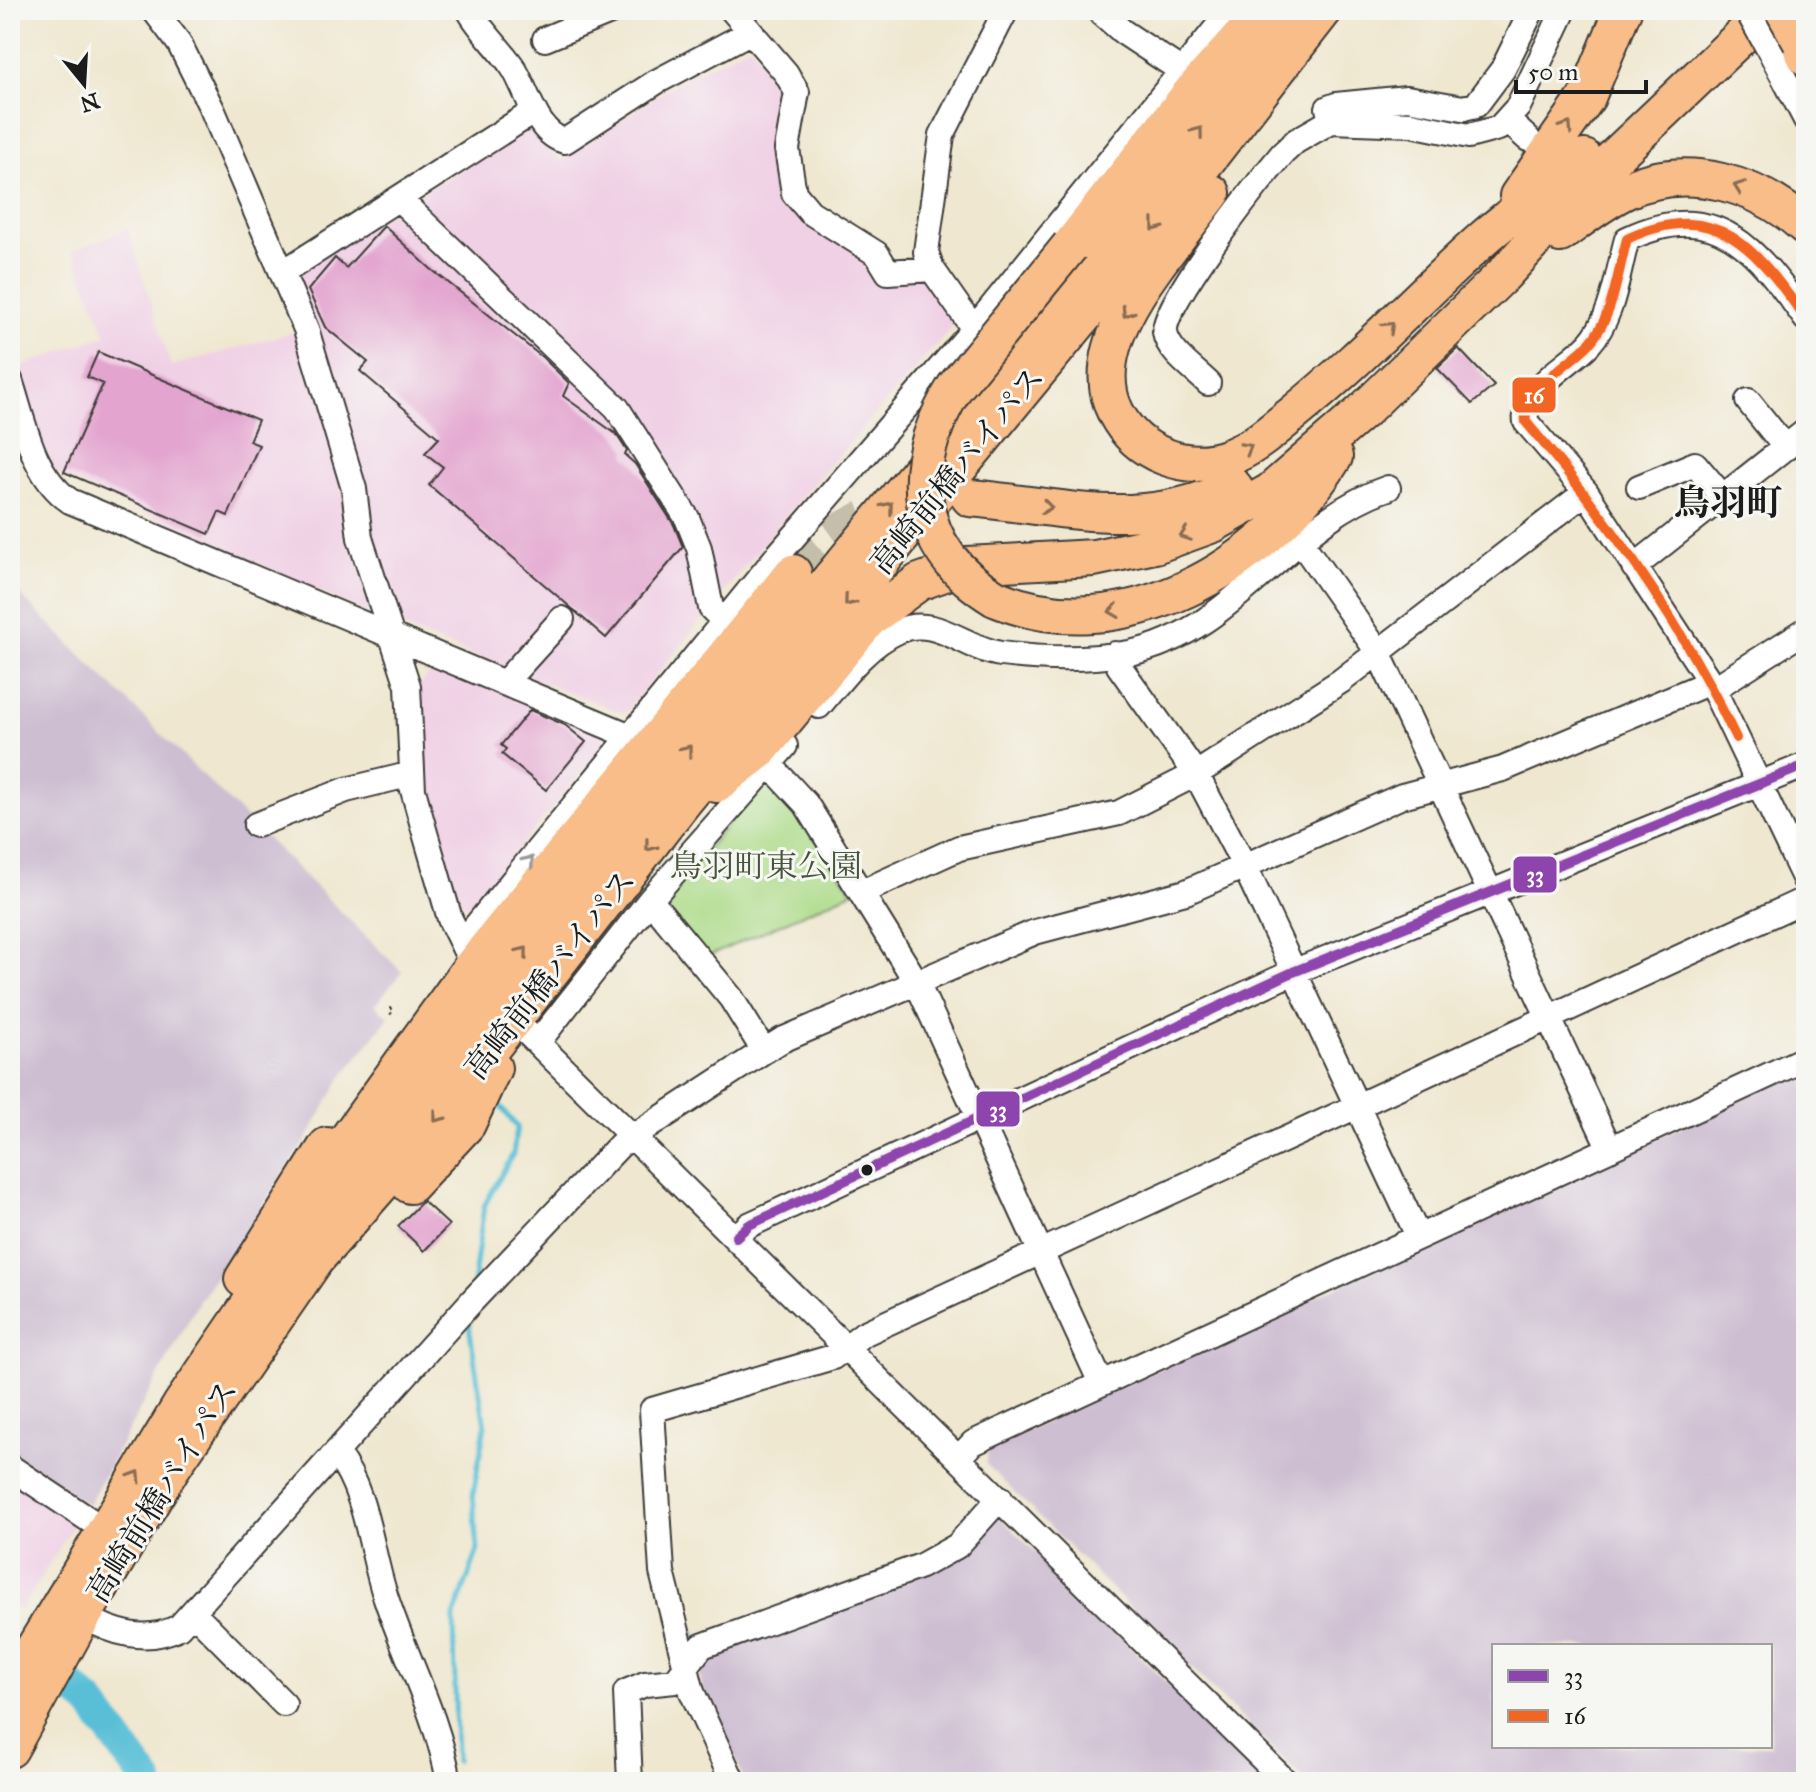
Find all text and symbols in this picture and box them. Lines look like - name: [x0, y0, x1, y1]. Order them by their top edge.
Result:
- north arrow: [44, 44, 124, 124]
- scale bar: [1516, 44, 1646, 94]
- text: 50 m: [1528, 57, 1578, 87]
- text: N: [77, 87, 103, 118]
- one-way arrow: [1558, 122, 1573, 136]
- one-way arrow: [1188, 127, 1202, 141]
- one-way arrow: [1733, 181, 1747, 197]
- one-way arrow: [1151, 217, 1166, 231]
- one-way arrow: [1122, 304, 1137, 318]
- one-way arrow: [1380, 322, 1394, 336]
- street label: 高崎前橋バイパス: [862, 359, 1053, 582]
- line badge: 16: [1511, 376, 1557, 414]
- text: 16: [1524, 382, 1546, 409]
- one-way arrow: [1238, 442, 1253, 458]
- district label: 鳥羽町: [1674, 481, 1782, 525]
- one-way arrow: [1041, 498, 1054, 515]
- one-way arrow: [878, 501, 893, 516]
- one-way arrow: [1179, 525, 1193, 542]
- one-way arrow: [844, 592, 859, 606]
- one-way arrow: [1107, 602, 1121, 619]
- one-way arrow: [678, 744, 692, 759]
- one-way arrow: [645, 837, 659, 852]
- park label: 鳥羽町東公園: [670, 847, 862, 886]
- line badge: 33: [1512, 855, 1558, 894]
- one-way arrow: [519, 856, 534, 871]
- text: 33: [1526, 861, 1544, 888]
- street label: 高崎前橋バイパス: [456, 862, 644, 1087]
- one-way arrow: [513, 947, 528, 961]
- line badge: 33: [975, 1090, 1021, 1128]
- text: 33: [989, 1096, 1007, 1123]
- one-way arrow: [433, 1108, 448, 1122]
- unlabelled marker: [859, 1162, 875, 1178]
- street label: 高崎前橋バイパス: [78, 1373, 247, 1610]
- one-way arrow: [126, 1470, 142, 1485]
- legend: [1492, 1644, 1772, 1748]
- text: 33: [1564, 1661, 1583, 1691]
- text: 16: [1564, 1701, 1586, 1731]

